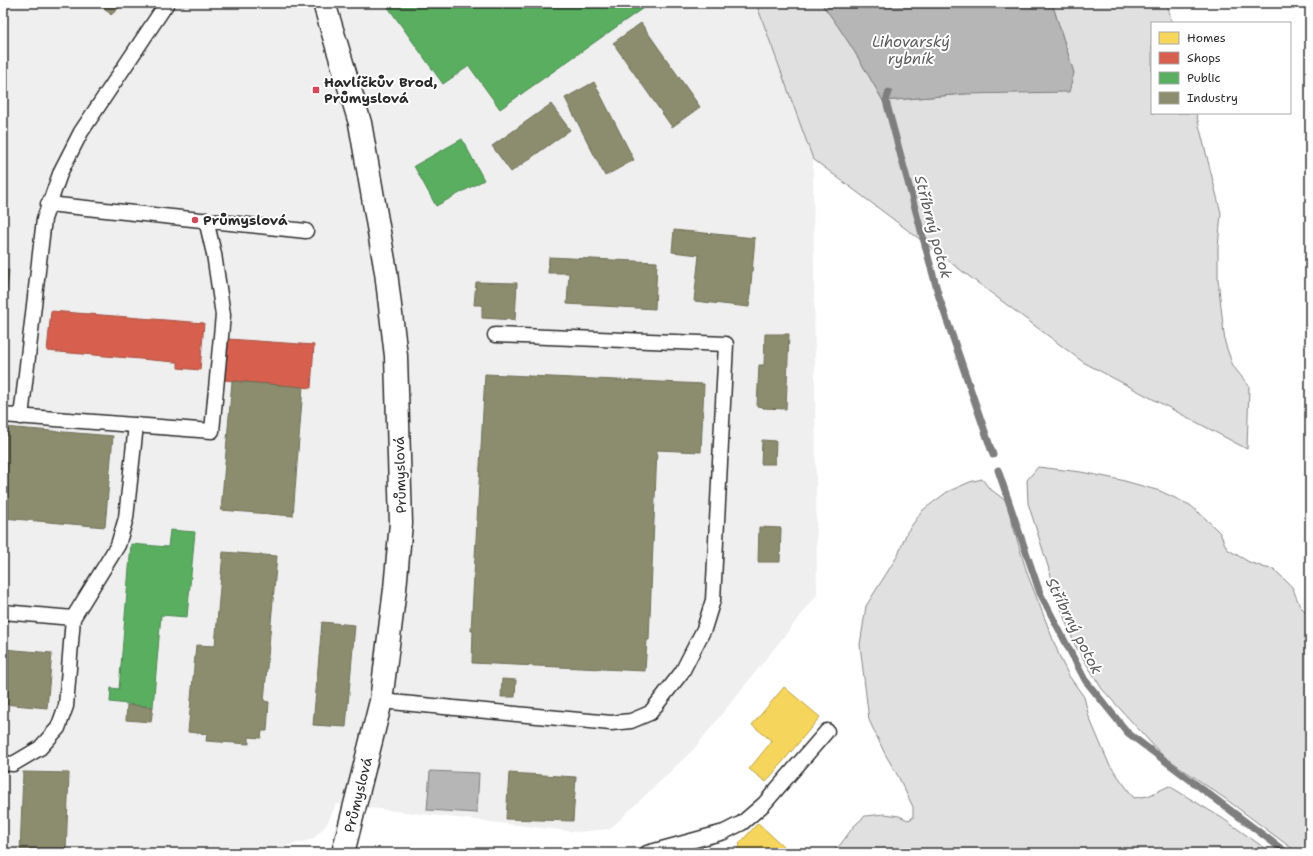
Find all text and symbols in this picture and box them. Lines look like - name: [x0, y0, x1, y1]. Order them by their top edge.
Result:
- legend: [1151, 22, 1291, 114]
- text: Homes: [1187, 30, 1226, 46]
- water label: Lihovarský rybník: [872, 32, 950, 69]
- text: Shops: [1187, 50, 1221, 66]
- text: Public: [1187, 70, 1221, 86]
- place label: Havlíčkův Brod, Průmyslová: [324, 73, 437, 107]
- marker: Havlíčkův Brod, Průmyslová: [311, 85, 321, 95]
- text: Industry: [1187, 90, 1238, 106]
- water label: Stříbrný potok: [910, 173, 956, 281]
- place label: Průmyslová: [203, 211, 288, 229]
- marker: Průmyslová: [190, 215, 200, 225]
- street label: Průmyslová: [390, 436, 410, 514]
- water label: Stříbrný potok: [1041, 574, 1107, 678]
- street label: Průmyslová: [340, 755, 376, 835]

